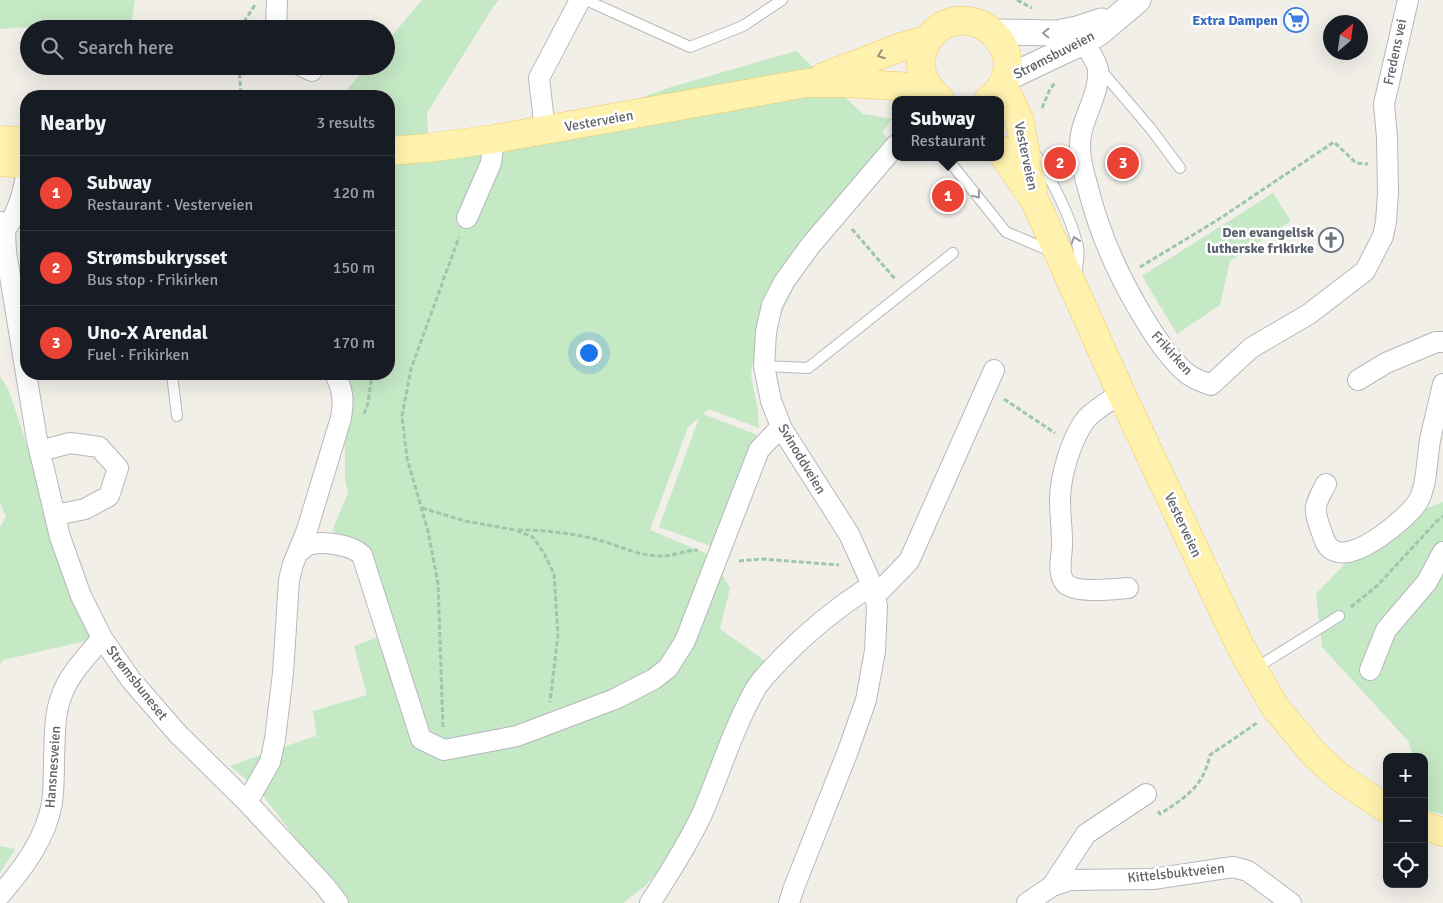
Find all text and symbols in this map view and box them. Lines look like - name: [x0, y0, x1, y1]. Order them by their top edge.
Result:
- supermarket icon: Extra Dampen: [1283, 7, 1309, 33]
- place label: Extra Dampen: [1192, 12, 1278, 29]
- north arrow: [1323, 15, 1368, 60]
- street label: Fredens vei: [1380, 17, 1410, 87]
- search box: [20, 20, 395, 75]
- street label: Strømsbuveien: [1011, 27, 1097, 83]
- one-way arrow: [1042, 28, 1050, 38]
- icon: search: [38, 34, 66, 62]
- text: Search here: [78, 36, 174, 60]
- one-way arrow: [877, 49, 885, 59]
- popup: [892, 96, 1004, 161]
- street label: Vesterveien: [563, 107, 635, 135]
- text: Subway: [910, 107, 975, 131]
- text: Nearby: [40, 110, 106, 136]
- text: 3 results: [316, 113, 375, 133]
- street label: Vesterveien: [1010, 120, 1042, 192]
- text: Restaurant: [910, 131, 986, 151]
- pin: 2: [1044, 144, 1076, 182]
- pin: 3: [1107, 144, 1139, 182]
- text: Subway: [87, 171, 151, 195]
- pin: 1: [932, 177, 964, 215]
- text: 1: [52, 183, 60, 203]
- text: 120 m: [333, 183, 375, 203]
- one-way arrow: [971, 190, 980, 199]
- text: Restaurant · Vesterveien: [87, 195, 253, 215]
- place label: Den evangelisk lutherske frikirke: [1207, 224, 1315, 257]
- church icon: Den evangelisk lutherske frikirke: [1318, 227, 1344, 253]
- one-way arrow: [1071, 236, 1081, 245]
- text: Strømsbukrysset: [87, 246, 227, 270]
- text: 2: [52, 258, 60, 278]
- text: 150 m: [333, 258, 375, 278]
- text: Bus stop · Frikirken: [87, 270, 218, 290]
- text: Uno-X Arendal: [87, 321, 208, 345]
- street label: Frikirken: [1148, 327, 1196, 379]
- text: 3: [52, 333, 60, 353]
- text: 170 m: [333, 333, 375, 353]
- your location: [576, 340, 602, 366]
- text: Fuel · Frikirken: [87, 345, 189, 365]
- street label: Svinoddveien: [774, 421, 830, 497]
- street label: Vesterveien: [1161, 490, 1205, 560]
- street label: Strømsbuneset: [103, 642, 171, 724]
- street label: Hansnesveien: [42, 725, 64, 809]
- map controls: [1383, 753, 1428, 888]
- button: +: [1383, 753, 1428, 798]
- button: −: [1383, 798, 1428, 843]
- button: locate: [1383, 843, 1428, 888]
- street label: Kittelsbuktveien: [1127, 859, 1225, 887]

